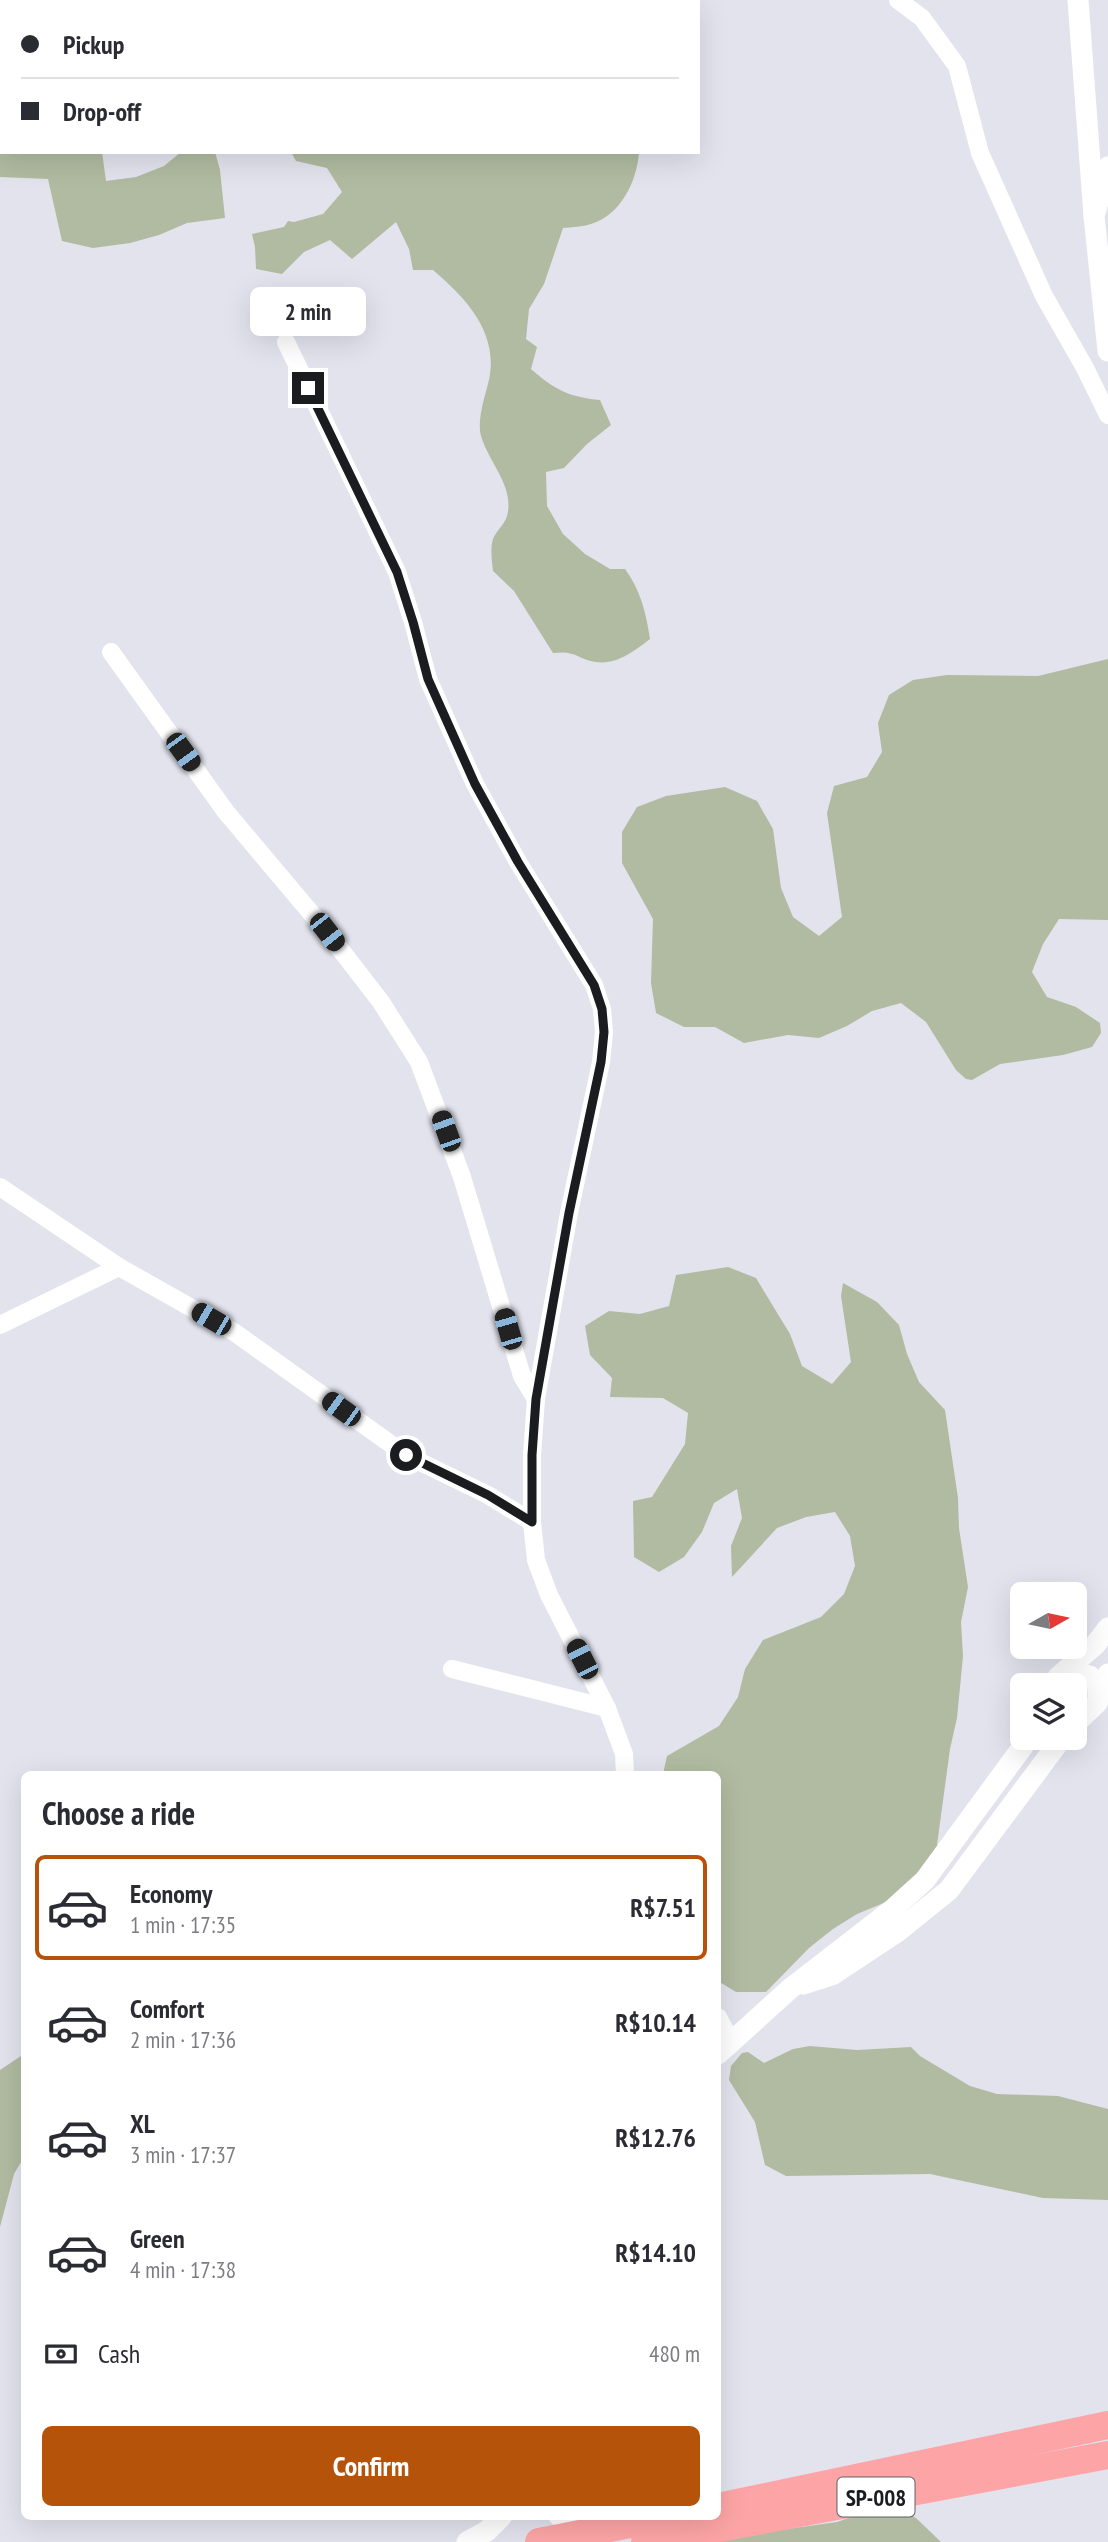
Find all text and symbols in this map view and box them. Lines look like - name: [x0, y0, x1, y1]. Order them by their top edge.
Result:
- text: Pickup: [63, 28, 124, 61]
- text: Drop-off: [63, 95, 141, 128]
- callout: 2 min: [250, 286, 366, 336]
- text: 2 min: [285, 297, 331, 326]
- route end: [292, 372, 324, 404]
- car: [163, 729, 204, 775]
- car: [306, 909, 349, 955]
- car: [429, 1108, 464, 1154]
- car: [188, 1299, 235, 1339]
- car: [493, 1306, 524, 1352]
- car: [318, 1388, 365, 1430]
- route start: [390, 1439, 422, 1471]
- north arrow: [1010, 1582, 1087, 1659]
- map controls: [1010, 1582, 1087, 1750]
- car: [564, 1636, 601, 1682]
- button: layers: [1010, 1673, 1087, 1750]
- text: Choose a ride: [42, 1792, 195, 1834]
- icon: car: [46, 1876, 109, 1939]
- text: Economy: [130, 1877, 212, 1910]
- text: R$7.51: [630, 1891, 696, 1924]
- text: 1 min · 17:35: [130, 1910, 236, 1939]
- icon: car: [46, 1991, 109, 2054]
- text: Comfort: [130, 1992, 204, 2025]
- text: R$10.14: [615, 2006, 696, 2039]
- text: 2 min · 17:36: [130, 2025, 236, 2054]
- icon: car: [46, 2106, 109, 2169]
- text: XL: [130, 2107, 155, 2140]
- text: R$12.76: [615, 2121, 696, 2154]
- text: 3 min · 17:37: [130, 2140, 236, 2169]
- icon: car: [46, 2221, 109, 2284]
- text: Green: [130, 2222, 185, 2255]
- text: R$14.10: [615, 2236, 696, 2269]
- text: 4 min · 17:38: [130, 2255, 236, 2284]
- icon: cash: [42, 2335, 80, 2373]
- text: Cash: [98, 2337, 140, 2370]
- text: 480 m: [649, 2339, 700, 2368]
- button: Confirm: [42, 2426, 700, 2506]
- road number: SP-008: [838, 2478, 914, 2516]

